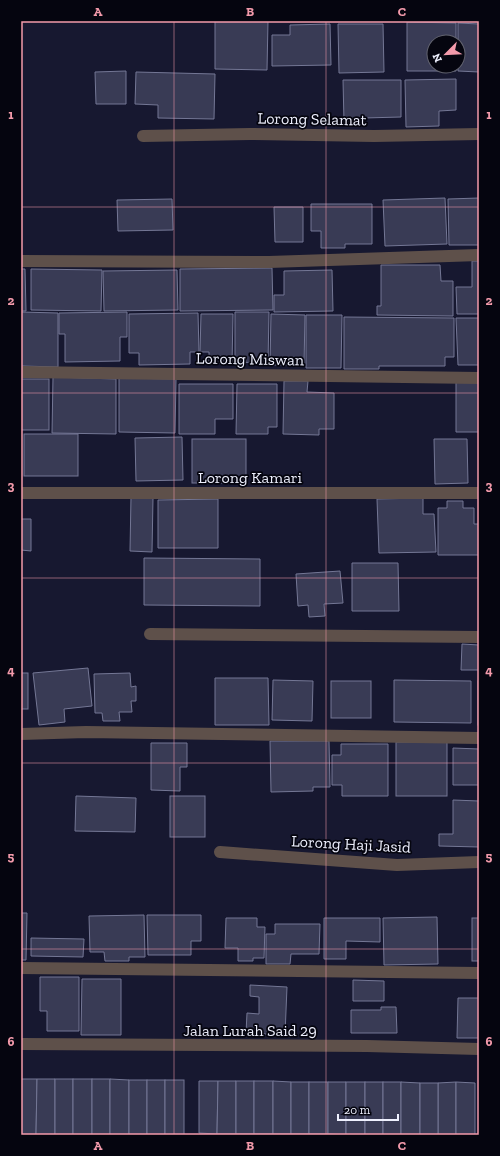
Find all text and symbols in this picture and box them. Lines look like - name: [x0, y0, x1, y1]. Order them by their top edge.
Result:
- text: A: [94, 4, 103, 19]
- text: B: [246, 4, 254, 19]
- text: C: [398, 4, 406, 19]
- north arrow: [426, 34, 466, 74]
- text: N: [429, 51, 445, 64]
- text: 1: [8, 107, 14, 122]
- text: 1: [486, 107, 492, 122]
- street label: Lorong Selamat: [257, 109, 367, 129]
- text: 2: [8, 293, 15, 308]
- text: 2: [486, 293, 493, 308]
- street label: Lorong Miswan: [196, 349, 305, 369]
- street label: Lorong Kamari: [198, 468, 303, 487]
- text: 3: [8, 478, 15, 493]
- text: 3: [486, 478, 493, 493]
- text: 4: [7, 663, 15, 678]
- text: 4: [485, 663, 493, 678]
- street label: Lorong Haji Jasid: [291, 831, 412, 857]
- text: 5: [8, 849, 15, 864]
- text: 5: [486, 849, 493, 864]
- street label: Jalan Lurah Said 29: [183, 1021, 317, 1040]
- text: 6: [8, 1034, 15, 1049]
- text: 6: [486, 1034, 493, 1049]
- scale bar: [338, 1096, 398, 1122]
- text: 20 m: [344, 1103, 371, 1117]
- text: A: [94, 1138, 103, 1153]
- text: B: [246, 1138, 254, 1153]
- text: C: [398, 1138, 406, 1153]

